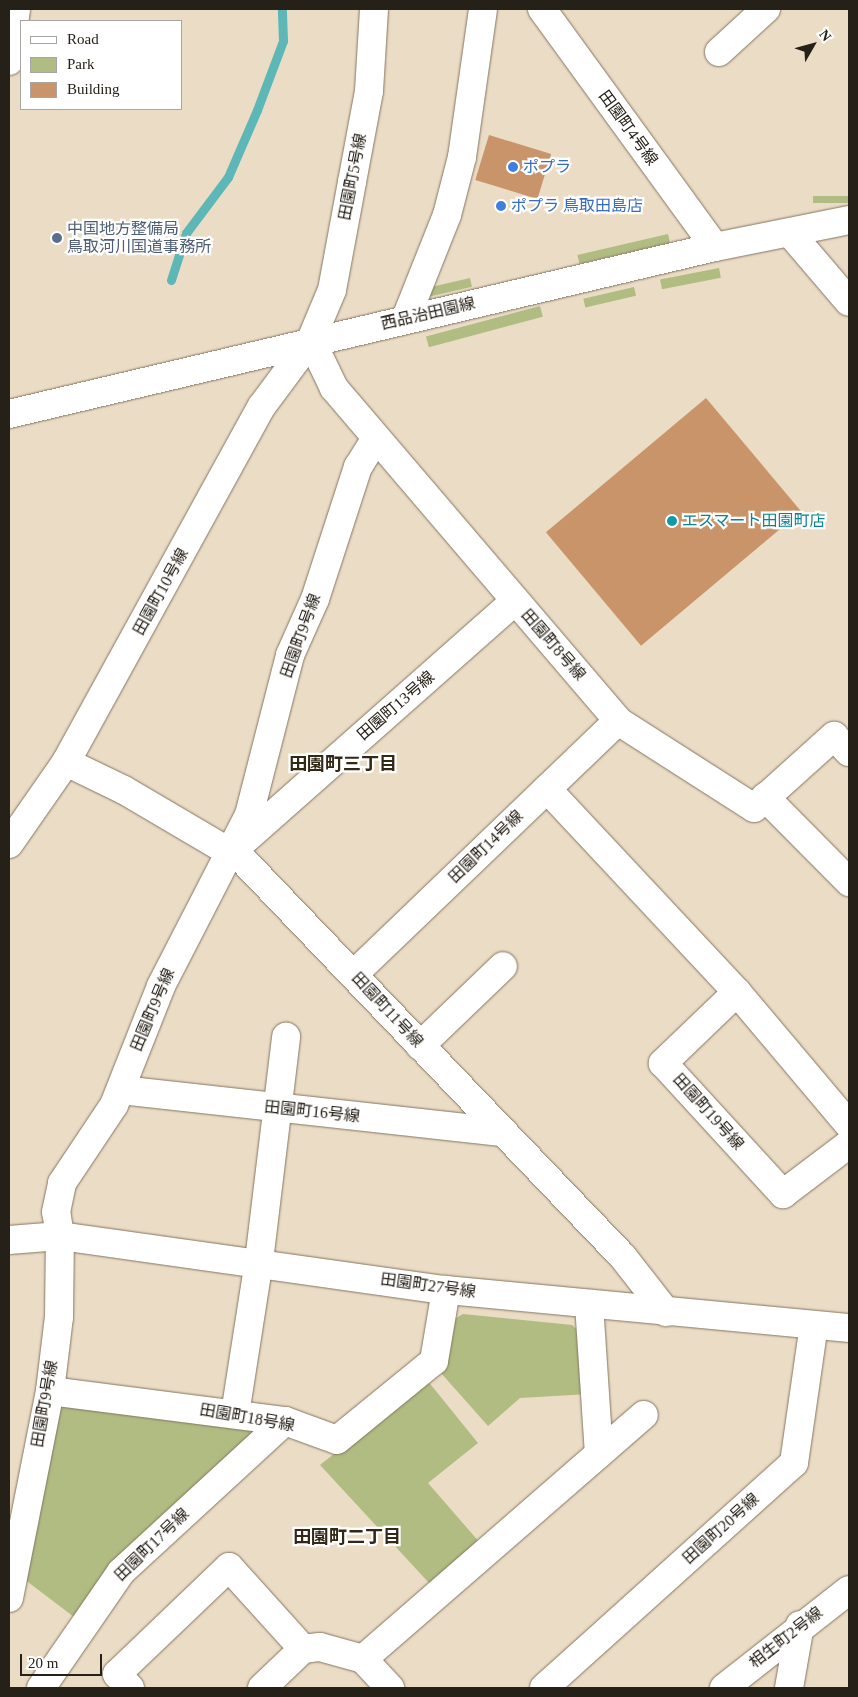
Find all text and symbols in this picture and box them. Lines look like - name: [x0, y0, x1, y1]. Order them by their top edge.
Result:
- legend: [20, 20, 182, 110]
- north arrow: [788, 20, 838, 70]
- text: N: [816, 27, 834, 44]
- text: Road: [67, 31, 99, 47]
- text: Park: [67, 56, 95, 72]
- text: Building: [67, 81, 120, 97]
- street label: 田園町4号線: [594, 87, 662, 169]
- street label: 田園町5号線: [335, 132, 371, 222]
- place label: ポプラ: [523, 157, 571, 177]
- marker: ポプラ: [507, 161, 519, 173]
- place label: ポプラ 鳥取田島店: [511, 196, 643, 216]
- marker: ポプラ 鳥取田島店: [495, 200, 507, 212]
- place label: 中国地方整備局 鳥取河川国道事務所: [67, 219, 211, 257]
- marker: 中国地方整備局 鳥取河川国道事務所: [51, 232, 63, 244]
- street label: 西品治田園線: [379, 294, 477, 334]
- place label: エスマート田園町店: [682, 511, 826, 531]
- marker: エスマート田園町店: [666, 515, 678, 527]
- street label: 田園町10号線: [129, 545, 193, 639]
- street label: 田園町9号線: [277, 591, 325, 681]
- street label: 田園町8号線: [517, 605, 589, 685]
- street label: 田園町13号線: [353, 667, 439, 745]
- district label: 田園町三丁目: [289, 753, 397, 775]
- street label: 田園町14号線: [445, 807, 527, 887]
- street label: 田園町9号線: [127, 966, 179, 1054]
- street label: 田園町11号線: [347, 969, 427, 1051]
- street label: 田園町19号線: [669, 1070, 747, 1154]
- street label: 田園町16号線: [263, 1097, 361, 1127]
- street label: 田園町27号線: [379, 1270, 477, 1302]
- street label: 田園町9号線: [28, 1359, 62, 1449]
- street label: 田園町18号線: [198, 1400, 296, 1436]
- street label: 田園町20号線: [679, 1490, 763, 1568]
- street label: 田園町17号線: [111, 1505, 193, 1585]
- district label: 田園町二丁目: [293, 1526, 401, 1548]
- street label: 相生町2号線: [745, 1603, 827, 1673]
- scale bar: [22, 1644, 105, 1676]
- text: 20 m: [28, 1655, 58, 1671]

